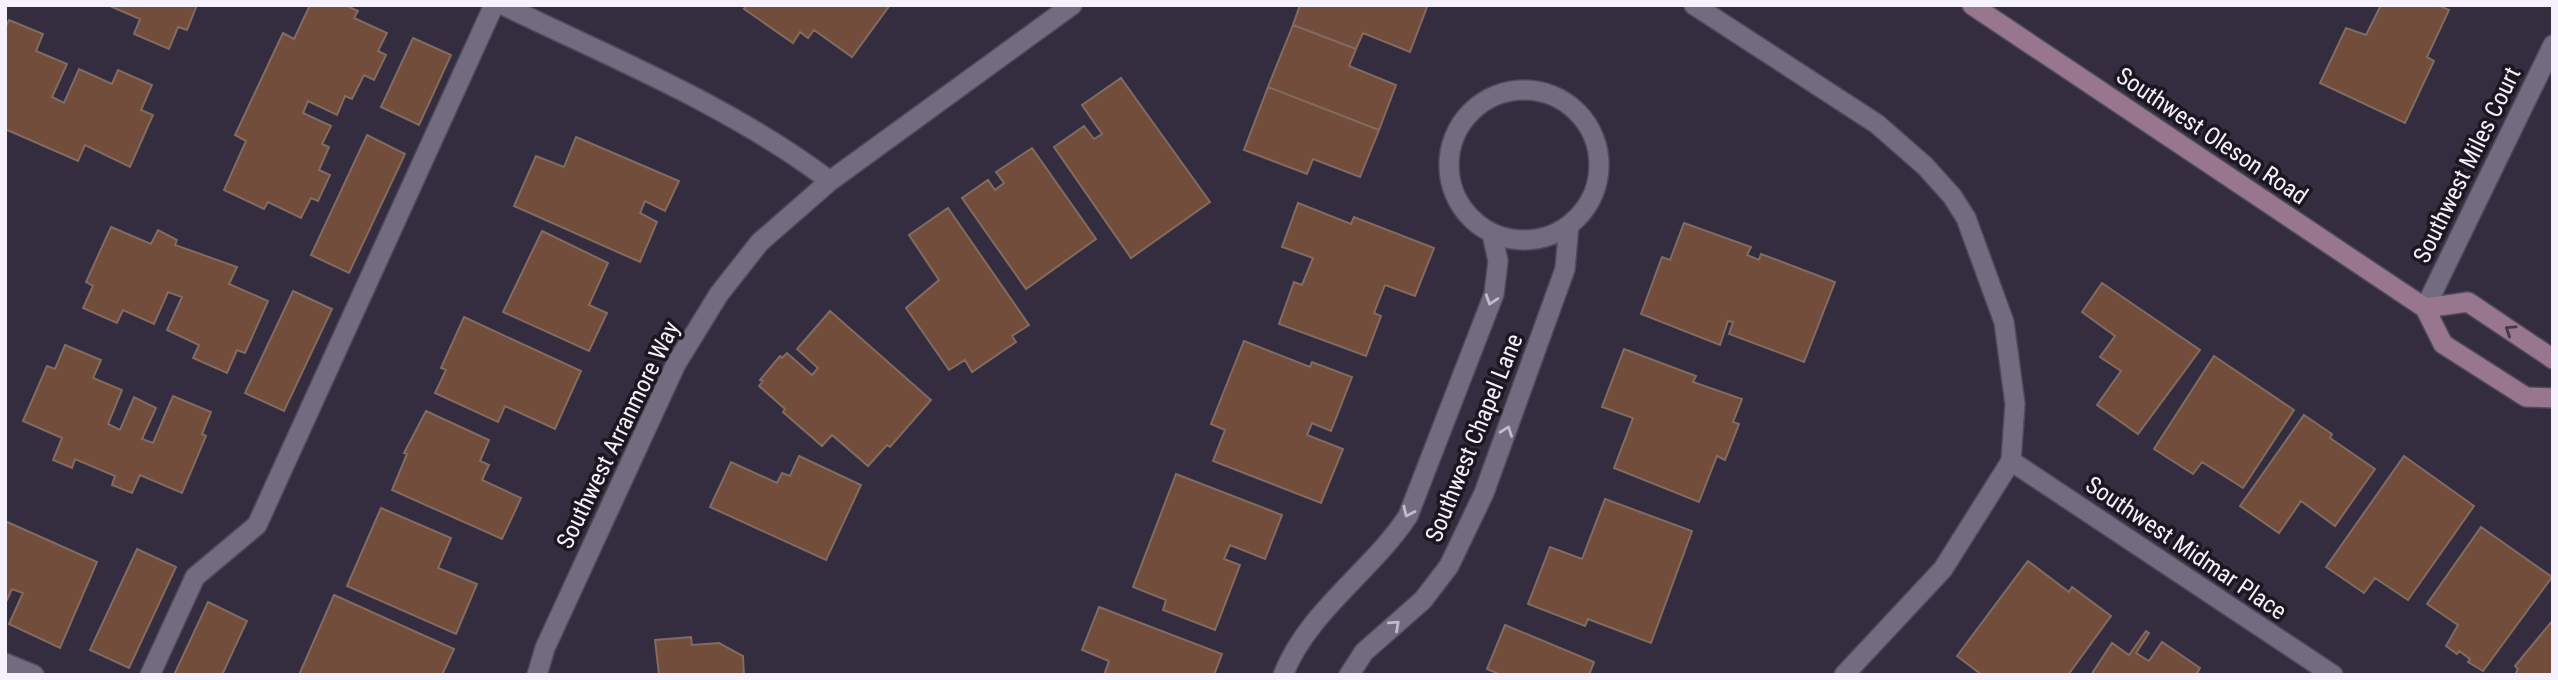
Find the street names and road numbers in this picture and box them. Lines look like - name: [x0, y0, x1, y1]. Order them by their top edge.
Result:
- street label: Southwest Oleson Road: [2111, 62, 2313, 210]
- street label: Southwest Miles Court: [2407, 63, 2527, 267]
- street label: Southwest Arranmore Way: [551, 317, 685, 553]
- street label: Southwest Chapel Lane: [1419, 330, 1529, 546]
- street label: Southwest Midmar Place: [2080, 470, 2292, 626]

